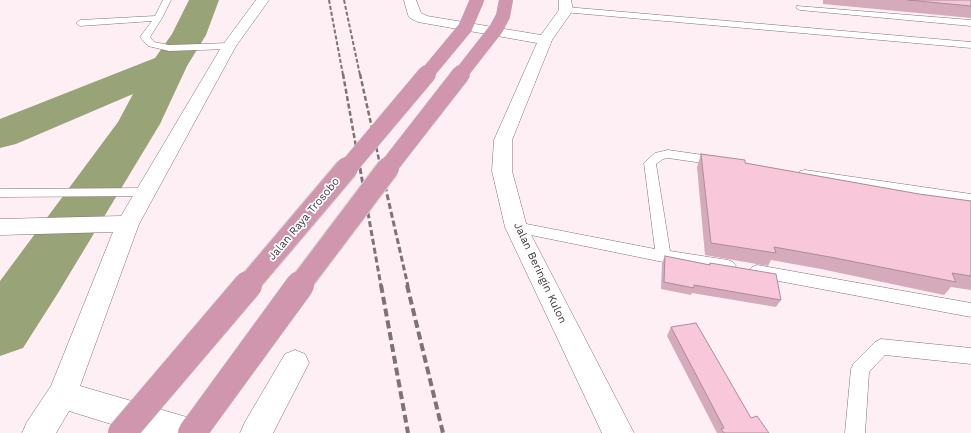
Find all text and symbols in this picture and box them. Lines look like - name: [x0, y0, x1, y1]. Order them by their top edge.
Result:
- street label: Jalan Raya Trosobo: [266, 175, 342, 263]
- street label: Jalan Beringin Kulon: [511, 220, 569, 326]

